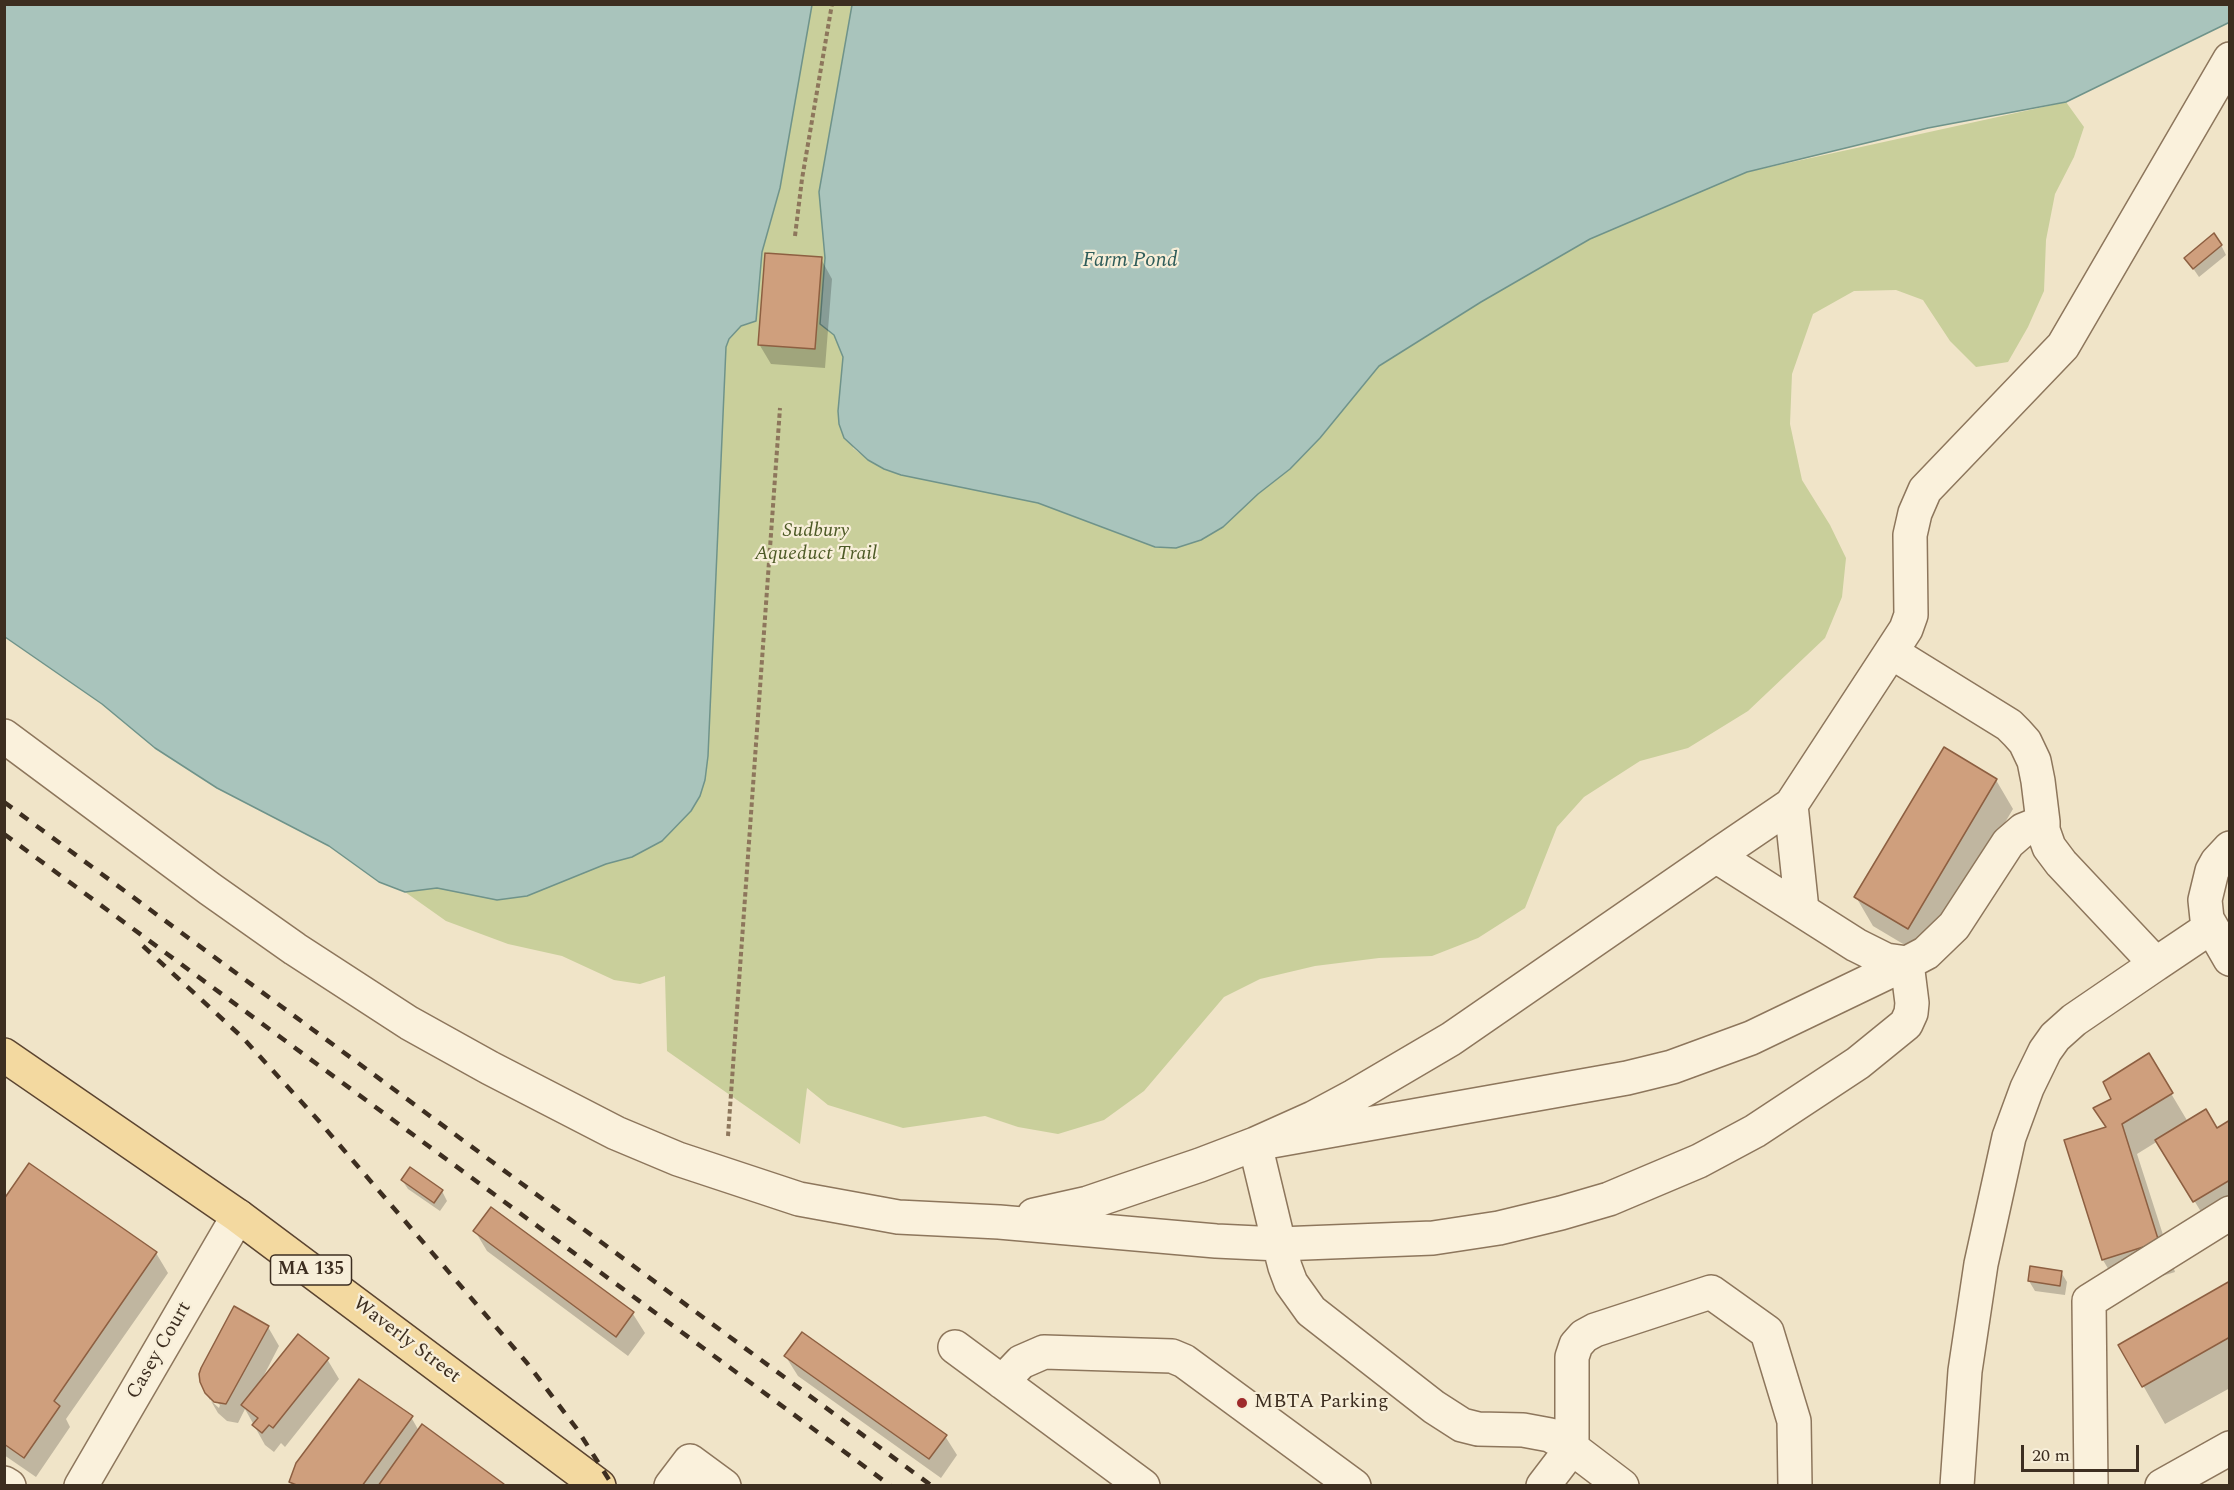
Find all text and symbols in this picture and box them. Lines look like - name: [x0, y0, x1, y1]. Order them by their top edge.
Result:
- water label: Farm Pond: [1083, 249, 1177, 275]
- park label: Sudbury Aqueduct Trail: [755, 520, 877, 567]
- road number: MA 135: [270, 1255, 352, 1285]
- street label: Waverly Street: [347, 1293, 465, 1389]
- street label: Casey Court: [122, 1298, 198, 1404]
- place label: MBTA Parking: [1254, 1391, 1389, 1415]
- marker: MBTA Parking: [1235, 1396, 1249, 1410]
- scale bar: [2024, 1433, 2142, 1471]
- text: 20 m: [2032, 1442, 2070, 1469]

